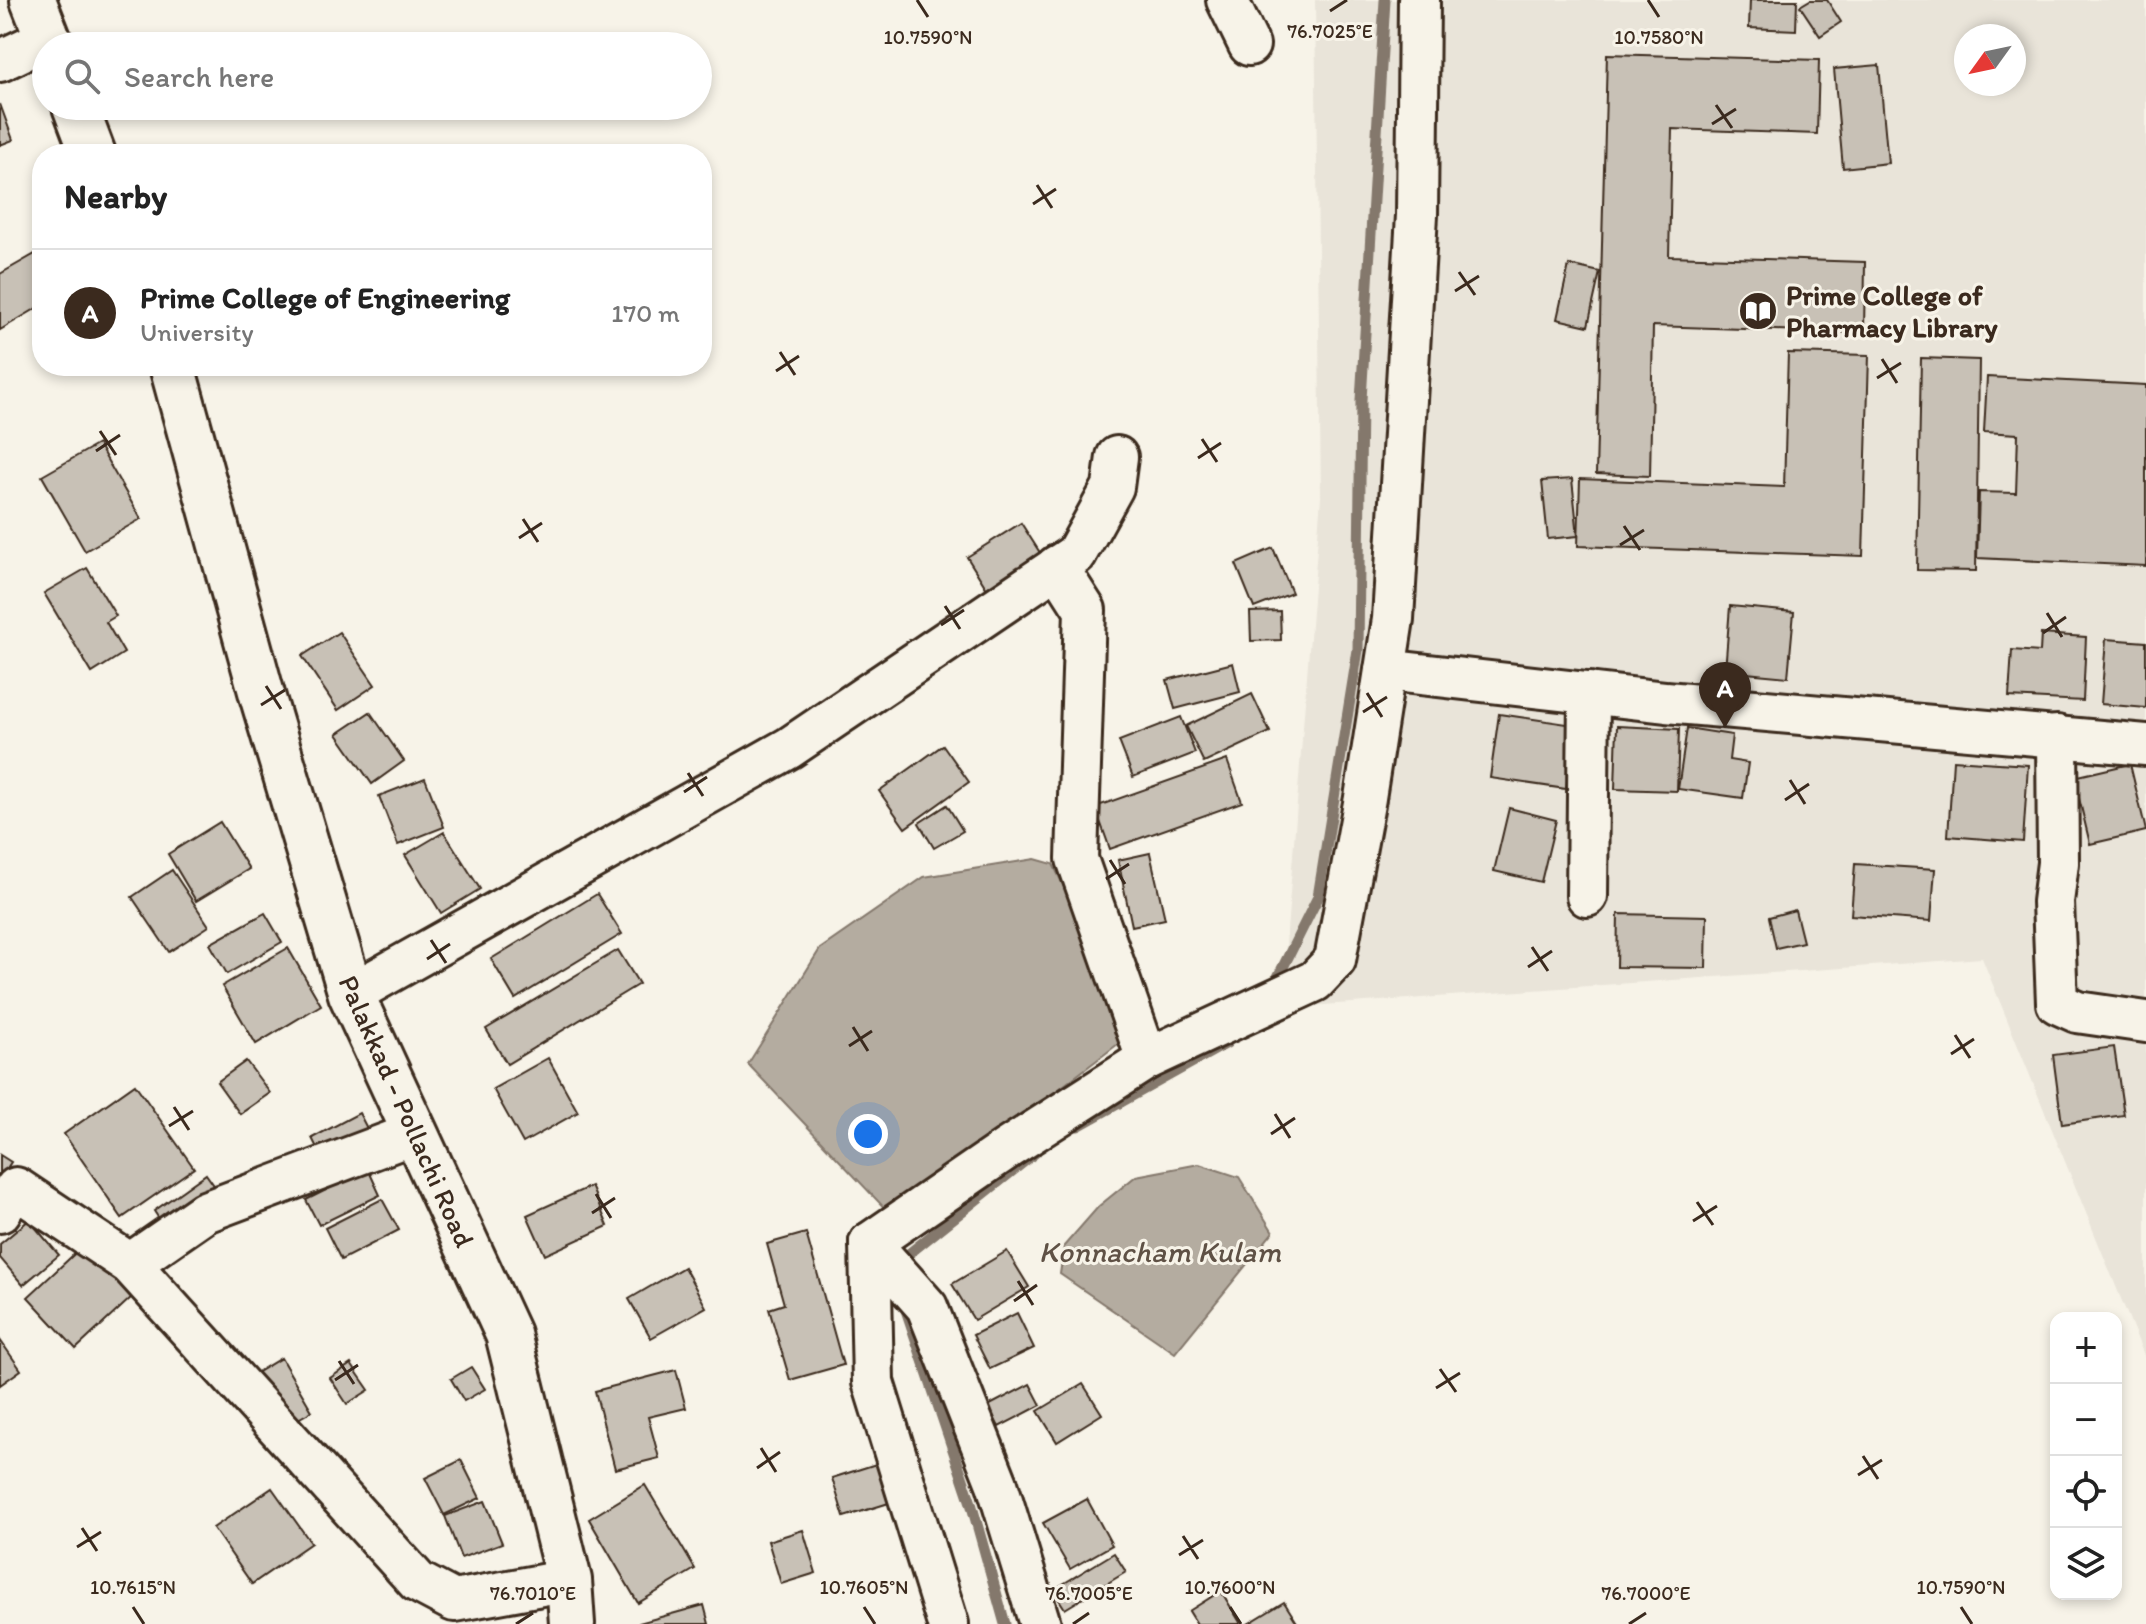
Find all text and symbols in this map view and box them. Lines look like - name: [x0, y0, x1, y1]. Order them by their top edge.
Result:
- text: 76.7025°E: [1287, 19, 1373, 43]
- north arrow: [1954, 24, 2026, 96]
- text: 10.7590°N: [883, 25, 973, 49]
- text: 10.7580°N: [1614, 25, 1704, 49]
- search box: [32, 32, 712, 120]
- icon: search: [60, 54, 104, 98]
- text: Search here: [124, 58, 274, 95]
- text: Nearby: [64, 176, 167, 217]
- place label: Prime College of Pharmacy Library: [1786, 278, 1998, 344]
- text: Prime College of Engineering: [140, 279, 510, 316]
- library icon: Prime College of Pharmacy Library: [1737, 290, 1779, 332]
- text: A: [82, 297, 98, 329]
- text: 170 m: [611, 297, 680, 329]
- text: University: [140, 316, 254, 348]
- pin: A: [1699, 662, 1751, 728]
- street label: Palakkad - Pollachi Road: [332, 970, 482, 1252]
- your location: [848, 1114, 888, 1154]
- water label: Konnacham Kulam: [1039, 1233, 1282, 1270]
- map controls: [2050, 1312, 2122, 1600]
- button: +: [2050, 1312, 2122, 1384]
- button: −: [2050, 1384, 2122, 1456]
- button: locate: [2050, 1456, 2122, 1528]
- button: layers: [2050, 1528, 2122, 1600]
- text: 10.7615°N: [90, 1575, 176, 1599]
- text: 10.7605°N: [819, 1575, 909, 1599]
- text: 10.7600°N: [1184, 1575, 1276, 1599]
- text: 10.7590°N: [1916, 1575, 2006, 1599]
- text: 76.7010°E: [490, 1581, 576, 1605]
- text: 76.7005°E: [1045, 1581, 1133, 1605]
- text: 76.7000°E: [1601, 1581, 1691, 1605]

